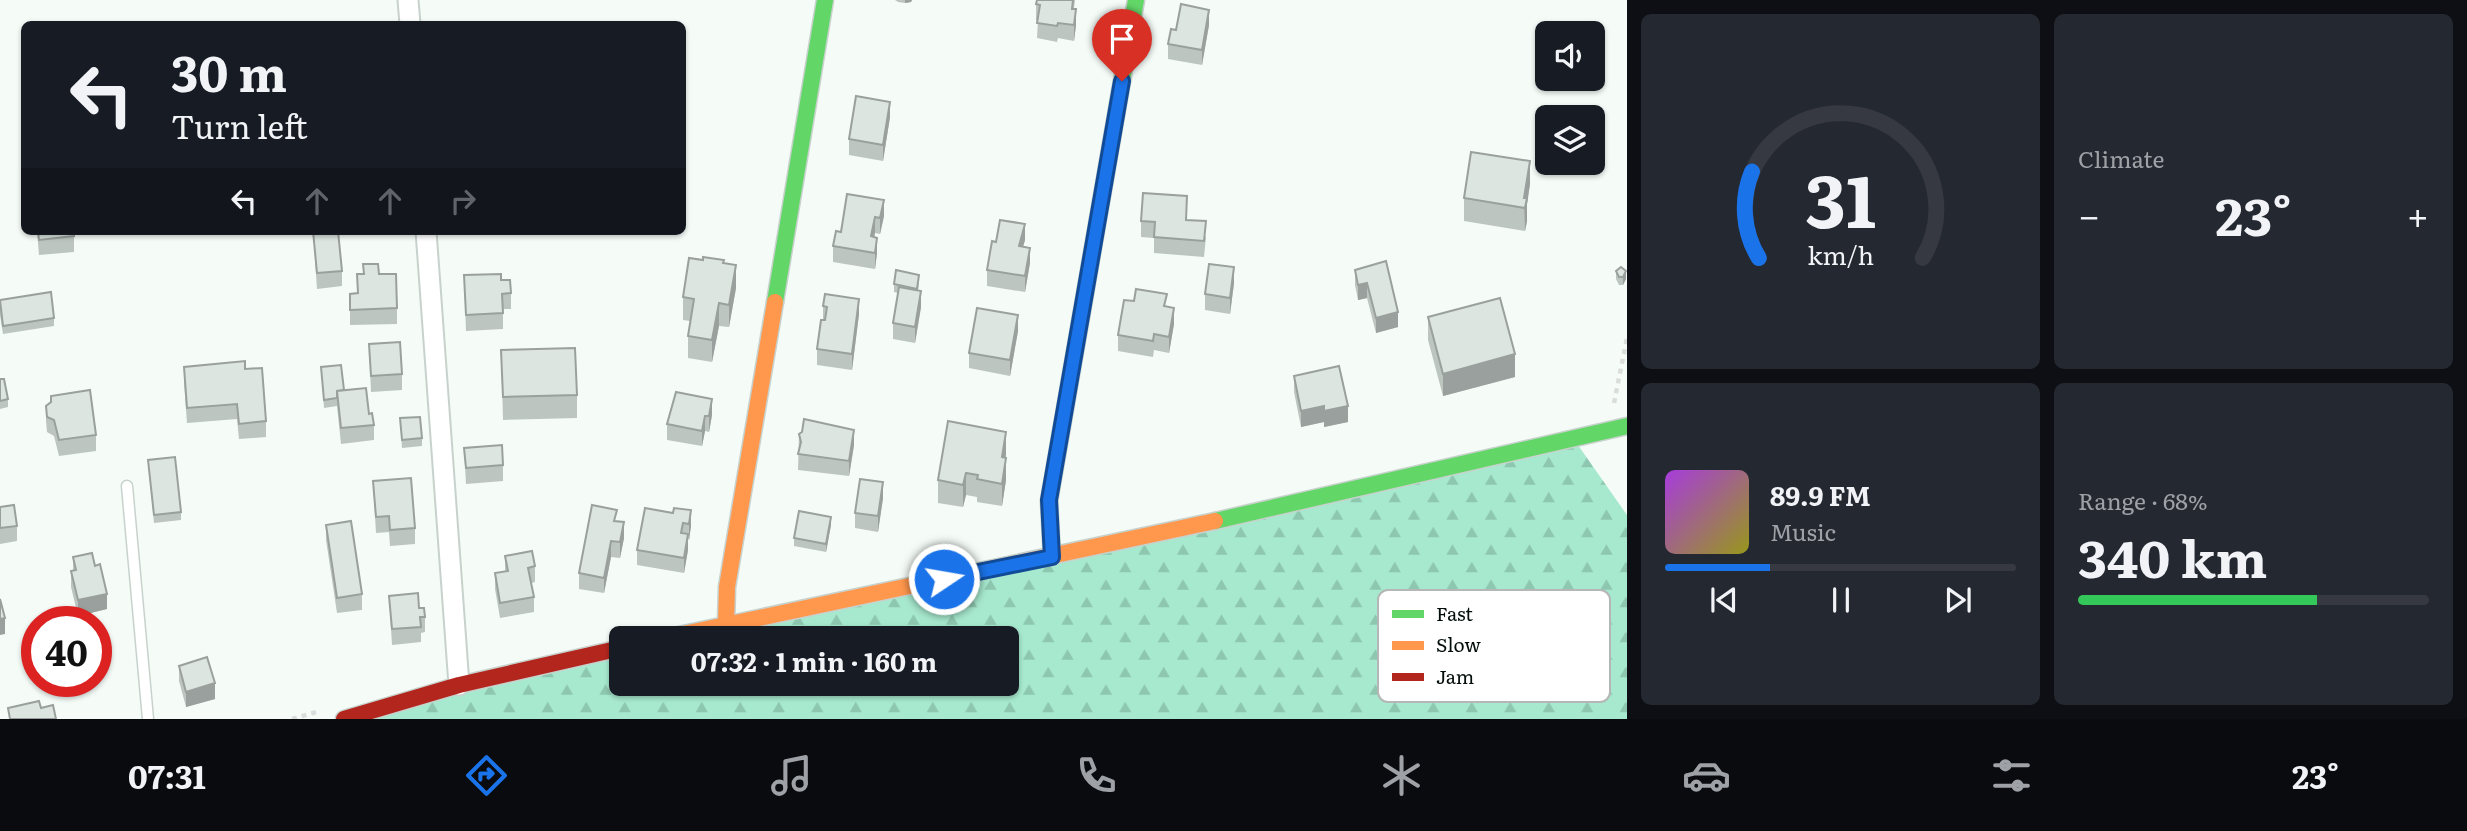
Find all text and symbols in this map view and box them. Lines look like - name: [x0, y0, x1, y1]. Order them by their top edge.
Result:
- pin: [1092, 9, 1152, 81]
- icon: arrive: [1103, 20, 1141, 58]
- map controls: [1535, 21, 1605, 175]
- button: sound: [1535, 21, 1605, 91]
- text: 30 m: [171, 34, 287, 107]
- icon: left: [56, 49, 147, 140]
- text: Turn left: [171, 101, 308, 149]
- button: layers: [1535, 105, 1605, 175]
- text: Climate: [2078, 141, 2164, 175]
- text: 31: [1805, 142, 1876, 250]
- text: 23°: [2215, 175, 2292, 252]
- icon: left: [225, 182, 263, 220]
- icon: ahead: [298, 182, 336, 220]
- icon: ahead: [371, 182, 409, 220]
- icon: right: [444, 182, 482, 220]
- text: −: [2078, 185, 2100, 242]
- text: +: [2407, 185, 2429, 242]
- text: km/h: [1807, 235, 1874, 272]
- text: 89.9 FM: [1770, 475, 1871, 514]
- text: Range · 68%: [2078, 483, 2208, 517]
- text: Music: [1770, 514, 1836, 548]
- text: 340 km: [2078, 517, 2267, 594]
- position arrow: [907, 542, 981, 616]
- icon: previous: [1705, 581, 1743, 619]
- icon: pause: [1822, 581, 1860, 619]
- icon: next: [1939, 581, 1977, 619]
- legend: [1378, 590, 1610, 702]
- text: Fast: [1436, 599, 1473, 627]
- speed limit sign: 40: [21, 606, 112, 697]
- text: Slow: [1436, 630, 1481, 658]
- text: 07:32 · 1 min · 160 m: [691, 641, 937, 680]
- text: Jam: [1436, 662, 1474, 690]
- text: 07:31: [128, 751, 206, 799]
- icon: directions: [462, 751, 511, 800]
- icon: music: [767, 751, 816, 800]
- icon: phone: [1072, 751, 1121, 800]
- icon: climate: [1377, 751, 1426, 800]
- icon: car: [1682, 751, 1731, 800]
- icon: filters: [1987, 751, 2036, 800]
- text: 23°: [2292, 751, 2339, 799]

